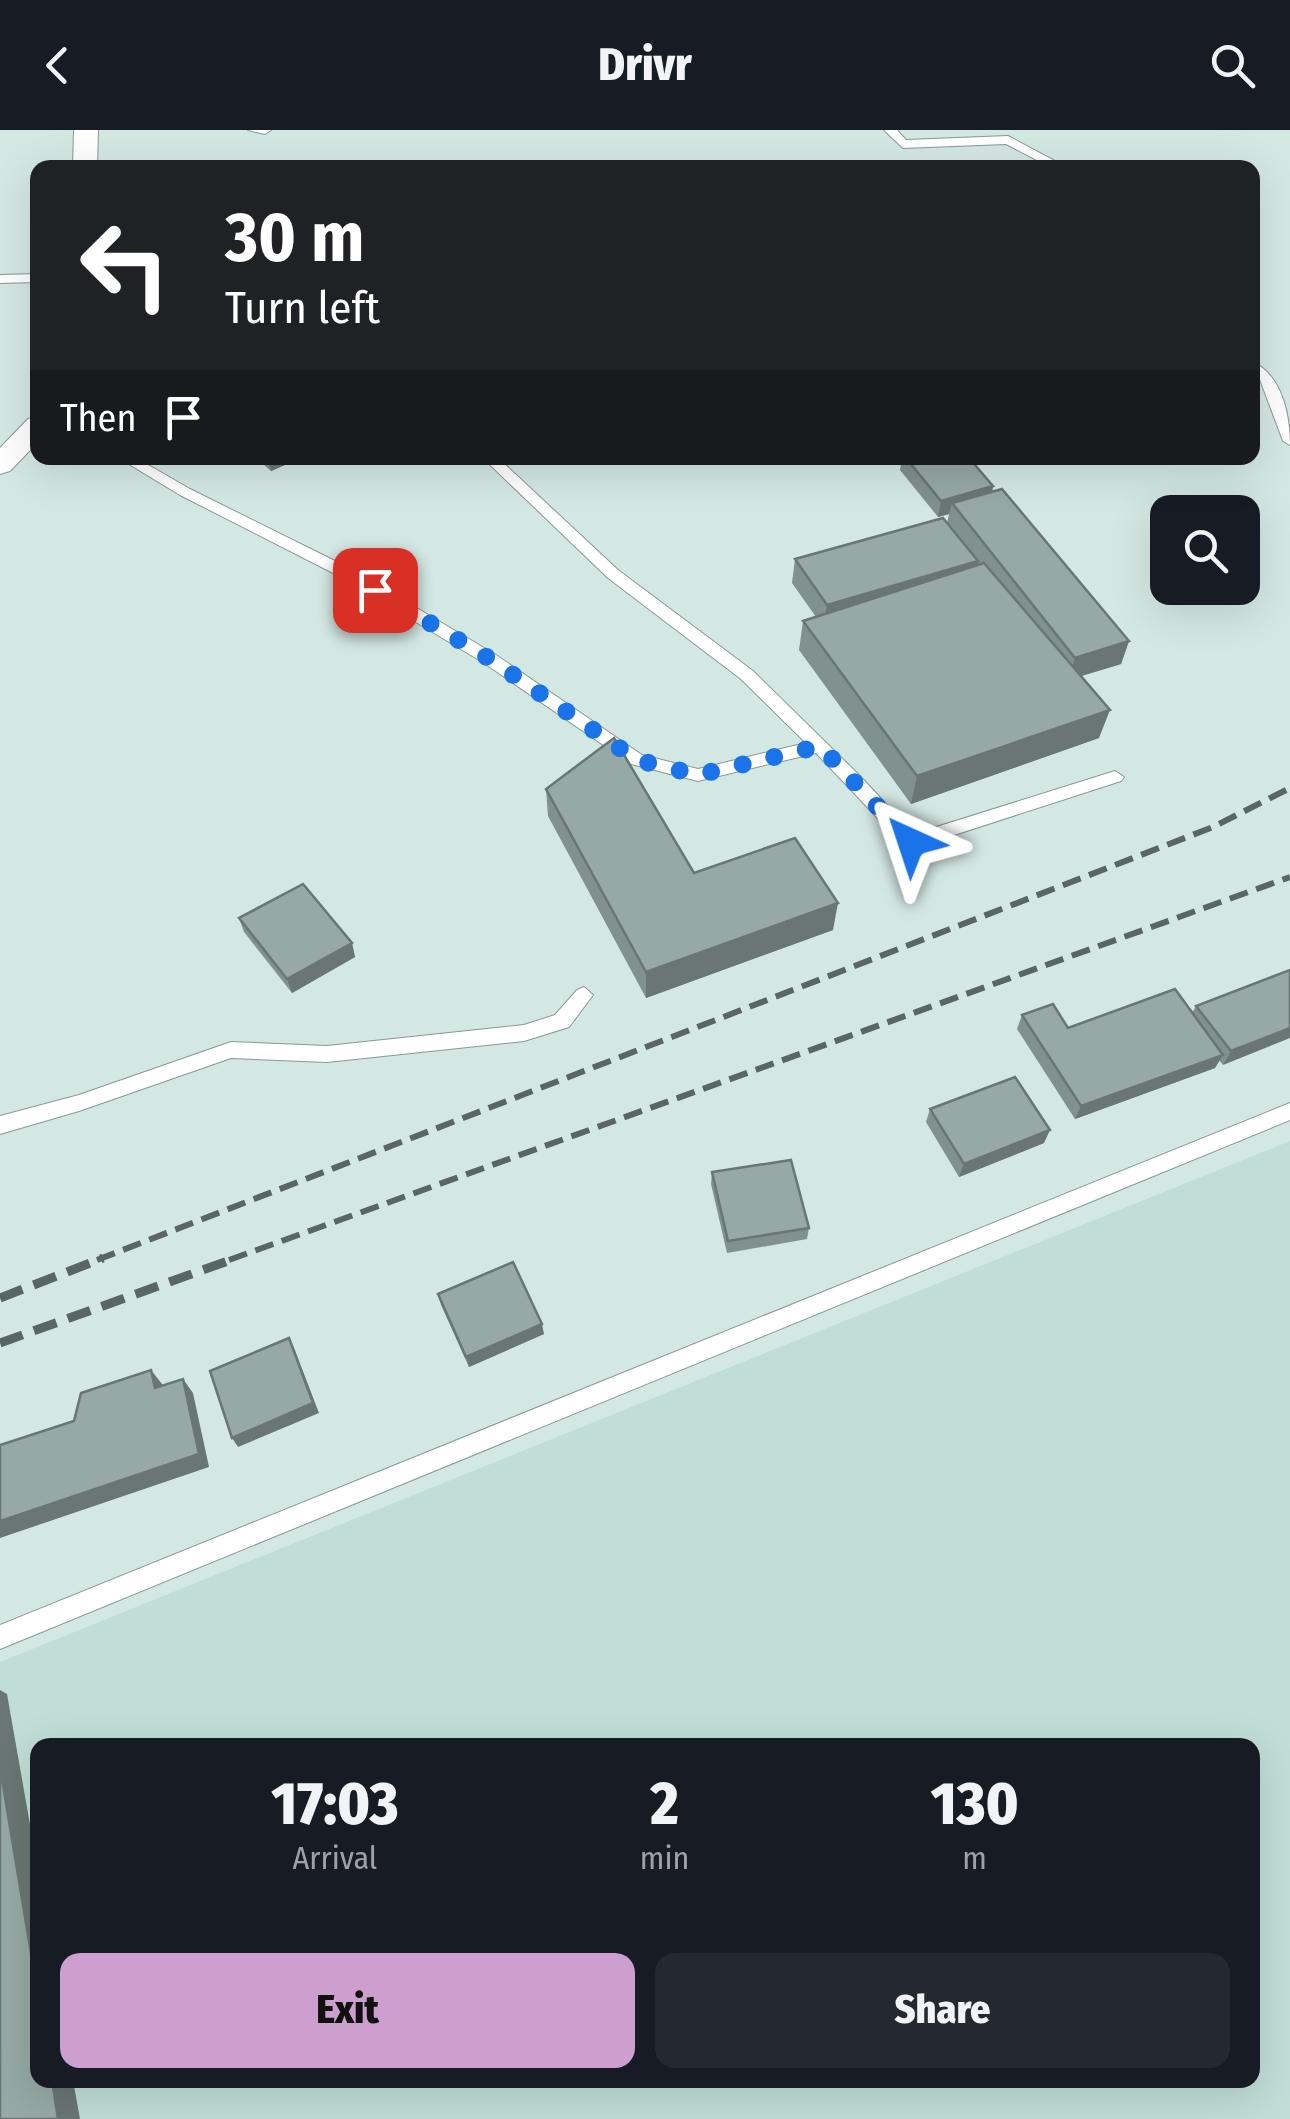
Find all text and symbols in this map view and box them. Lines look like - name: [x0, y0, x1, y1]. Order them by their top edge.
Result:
- icon: back: [30, 38, 85, 93]
- text: Drivr: [598, 38, 692, 92]
- icon: search: [1205, 38, 1260, 93]
- text: 30 m: [225, 196, 364, 280]
- icon: left: [60, 200, 190, 330]
- text: Turn left: [225, 281, 380, 335]
- icon: arrive: [156, 390, 211, 445]
- text: Then: [60, 395, 136, 441]
- map controls: [1150, 495, 1260, 605]
- button: search: [1150, 495, 1260, 605]
- pin: [333, 548, 418, 633]
- icon: arrive: [348, 563, 403, 618]
- position arrow: [859, 790, 963, 894]
- text: 17:03: [271, 1768, 399, 1840]
- text: 2: [651, 1768, 679, 1840]
- text: 130: [931, 1768, 1019, 1840]
- text: Arrival: [292, 1839, 377, 1877]
- text: min: [640, 1839, 689, 1877]
- text: m: [962, 1839, 987, 1877]
- button: Exit: [60, 1953, 635, 2068]
- button: Share: [655, 1953, 1230, 2068]

